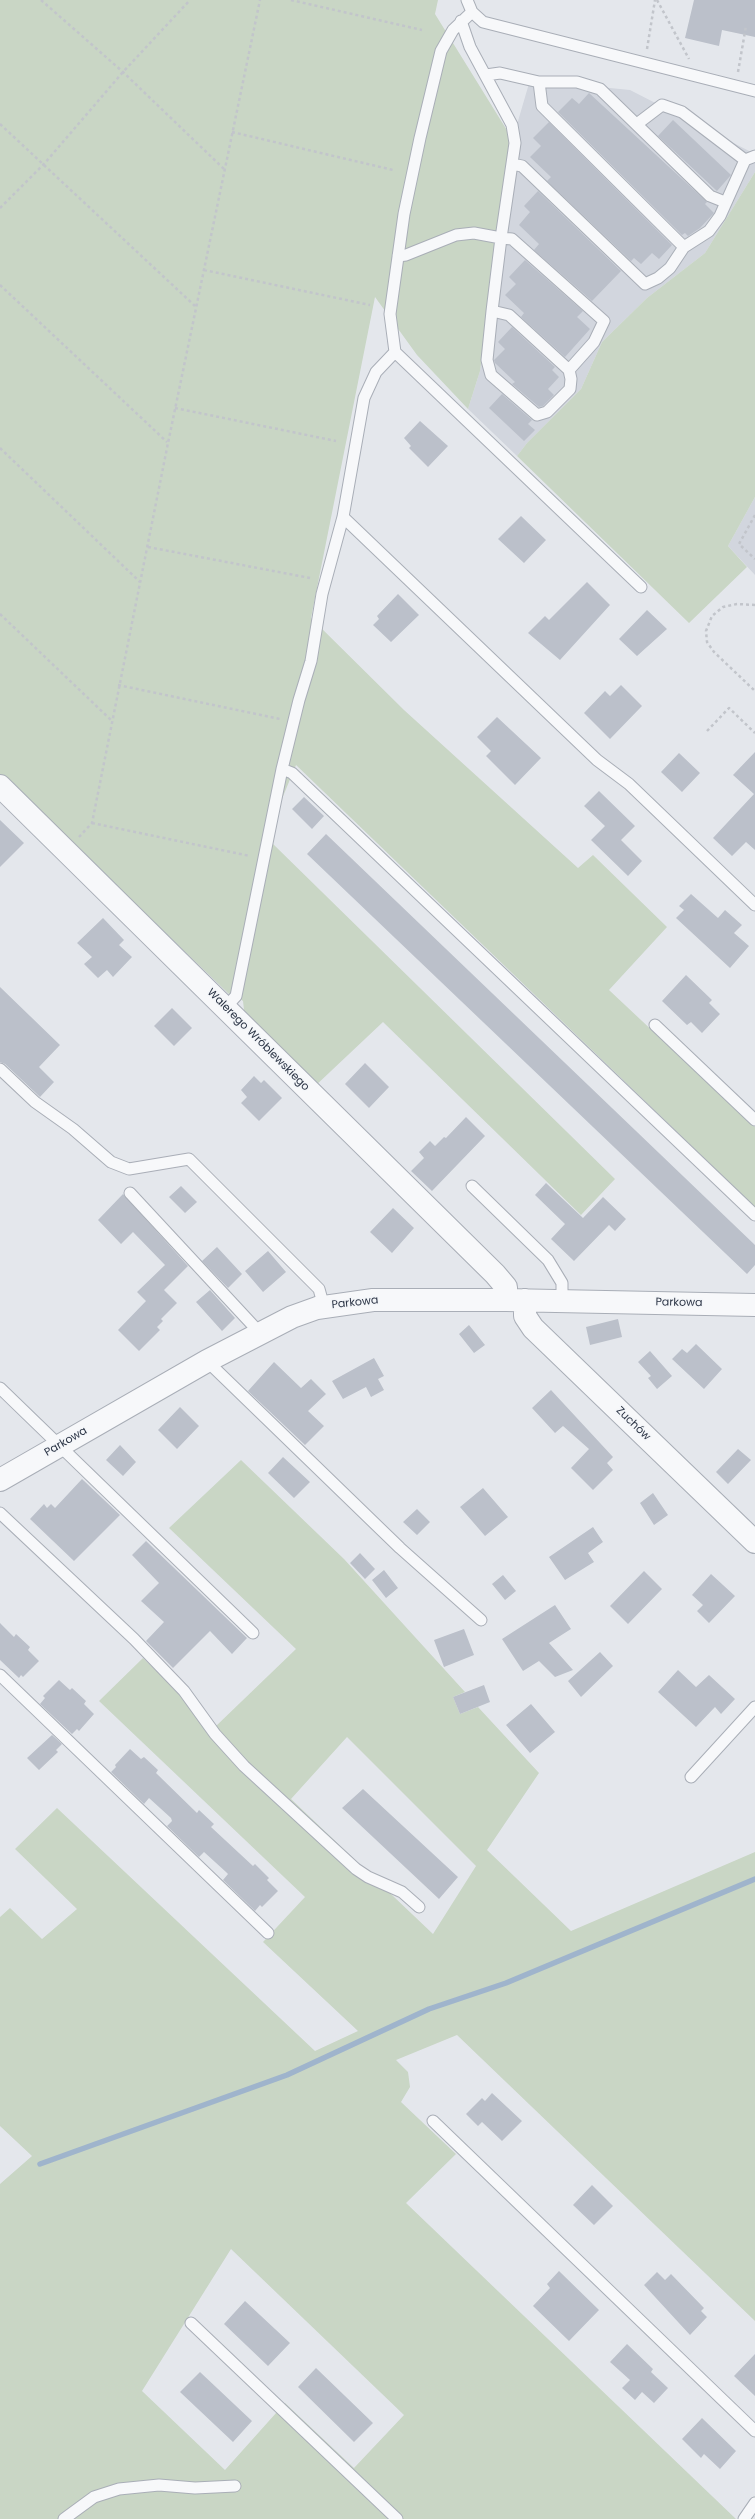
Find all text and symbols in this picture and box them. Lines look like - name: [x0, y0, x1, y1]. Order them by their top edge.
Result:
- street label: Walerego Wróblewskiego: [204, 986, 312, 1094]
- street label: Parkowa: [331, 1294, 379, 1312]
- street label: Parkowa: [655, 1296, 703, 1310]
- street label: Zuchów: [613, 1404, 653, 1444]
- street label: Parkowa: [42, 1425, 90, 1459]

